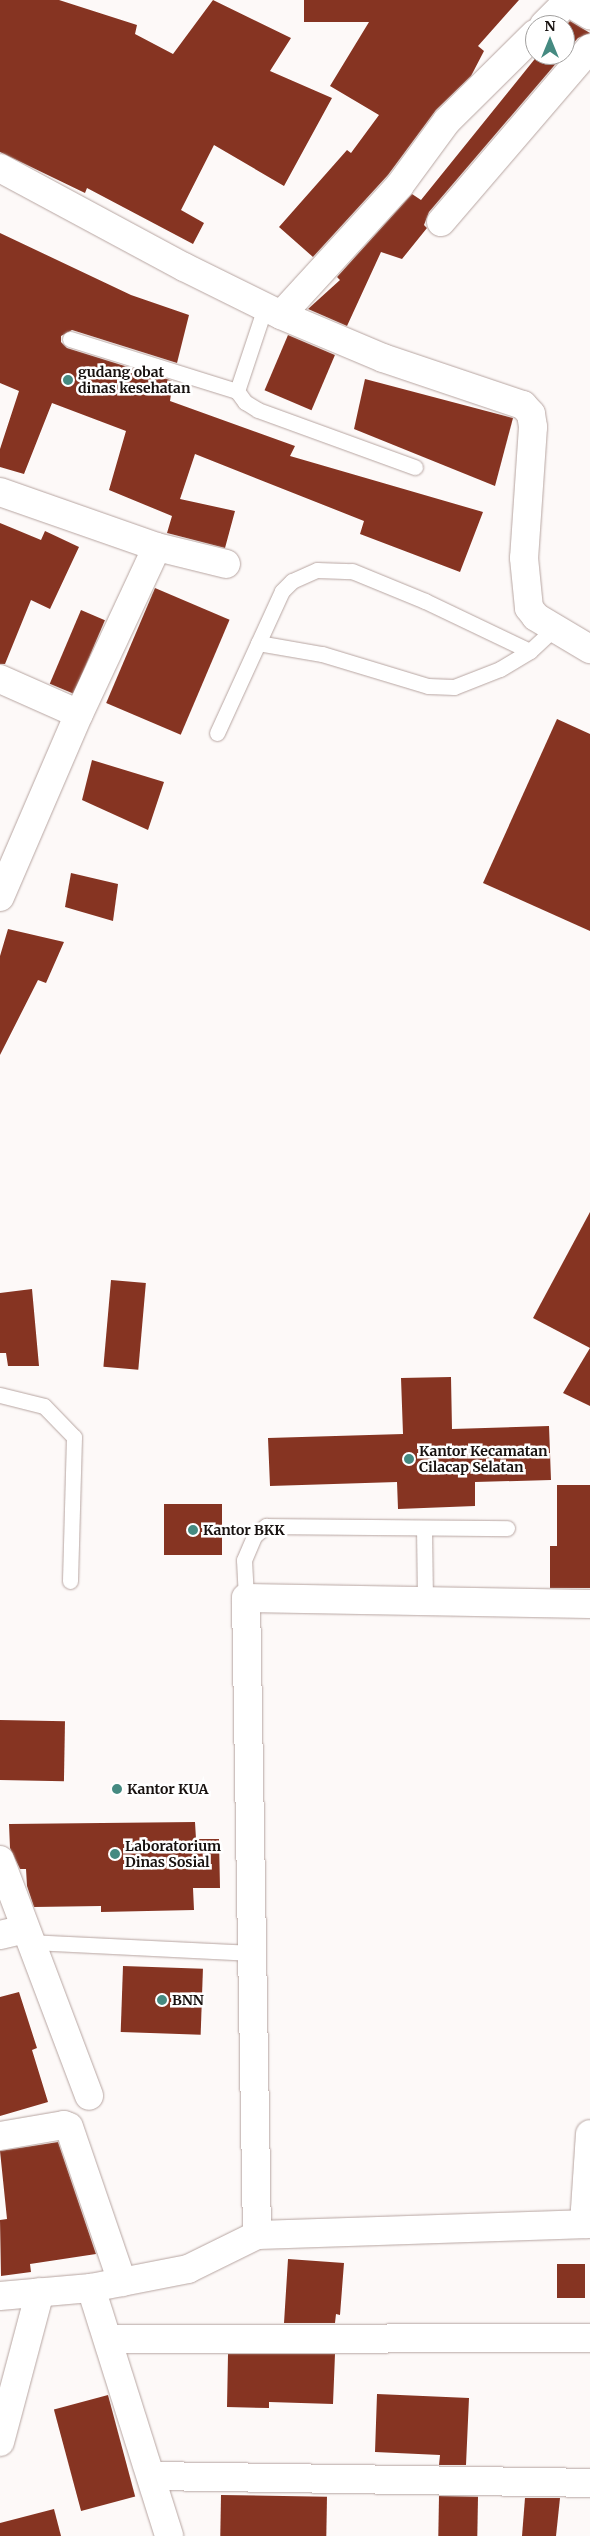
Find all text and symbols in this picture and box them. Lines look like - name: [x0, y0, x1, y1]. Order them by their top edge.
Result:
- north arrow: [525, 15, 575, 65]
- text: N: [544, 17, 556, 35]
- place label: gudang obat dinas kesehatan: [78, 364, 190, 397]
- marker: gudang obat dinas kesehatan: [62, 374, 74, 386]
- place label: Kantor Kecamatan Cilacap Selatan: [419, 1443, 548, 1475]
- marker: Kantor Kecamatan Cilacap Selatan: [403, 1453, 415, 1465]
- place label: Kantor BKK: [203, 1522, 285, 1538]
- marker: Kantor BKK: [187, 1524, 199, 1536]
- place label: Kantor KUA: [127, 1781, 208, 1797]
- marker: Kantor KUA: [111, 1783, 123, 1795]
- place label: Laboratorium Dinas Sosial: [125, 1838, 221, 1870]
- marker: Laboratorium Dinas Sosial: [109, 1848, 121, 1860]
- place label: BNN: [172, 1992, 204, 2008]
- marker: BNN: [156, 1994, 168, 2006]

